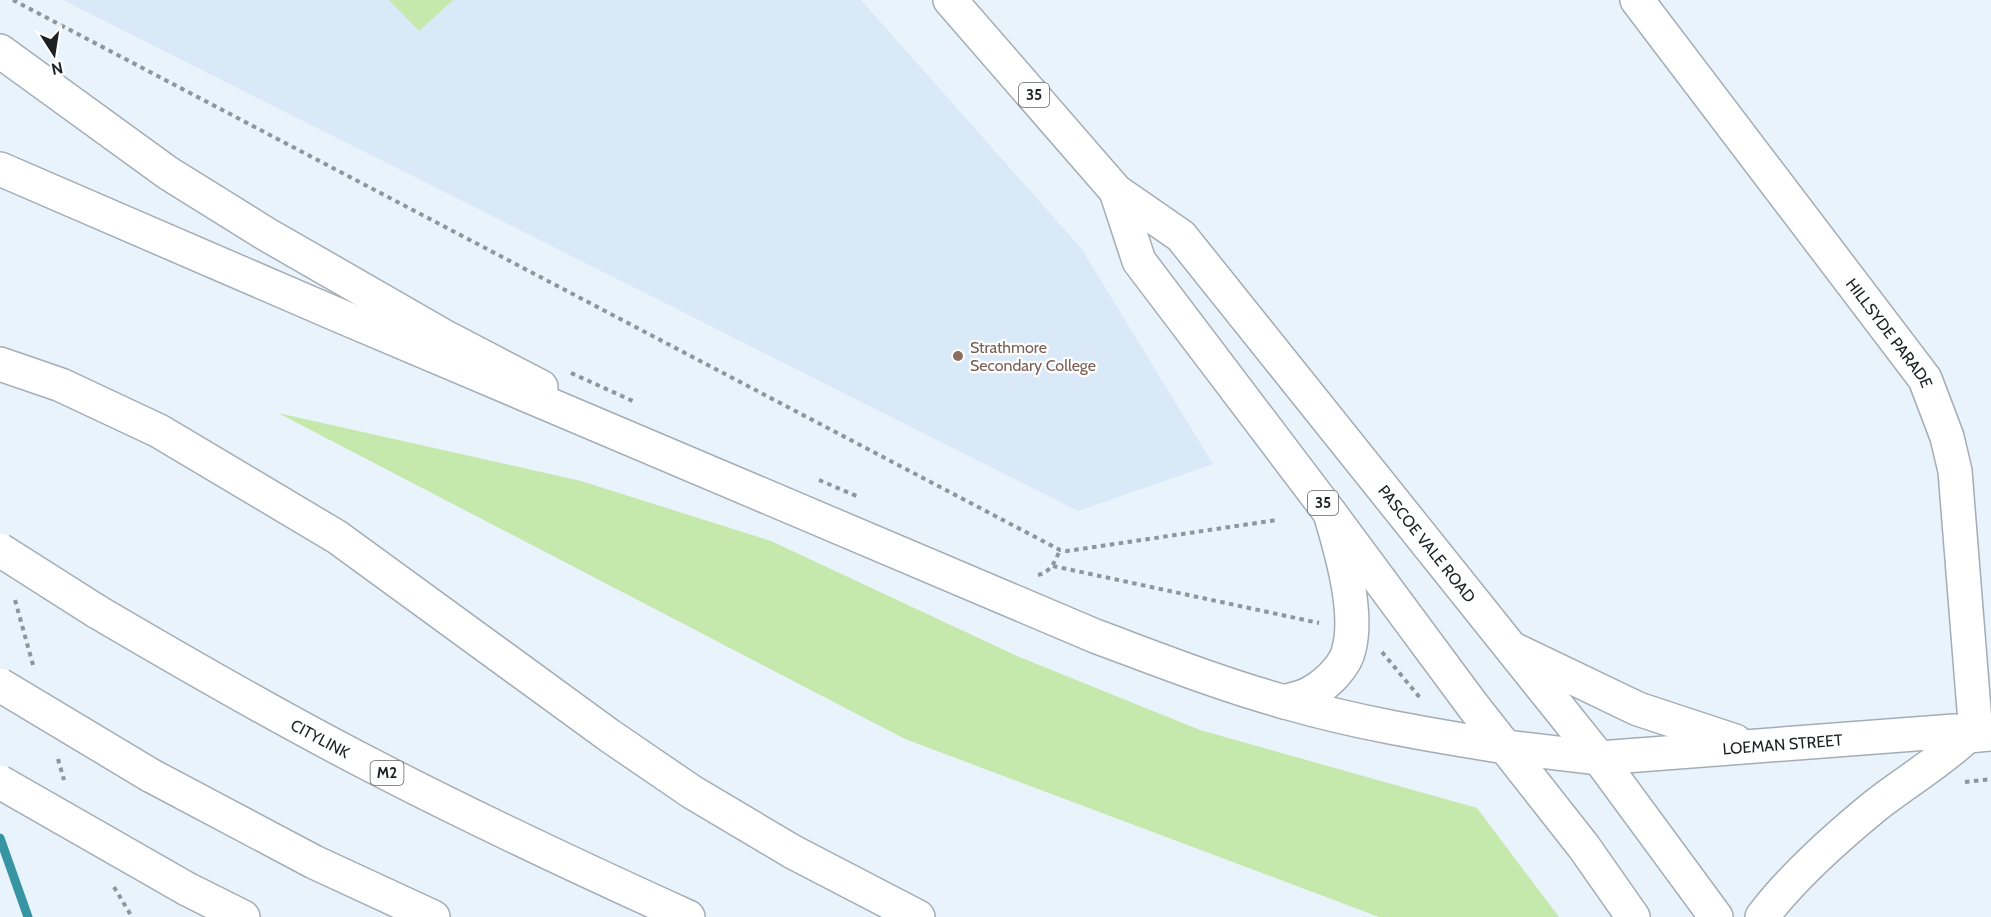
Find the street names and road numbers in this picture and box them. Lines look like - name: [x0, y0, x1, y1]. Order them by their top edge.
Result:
- road number: 35: [1019, 83, 1049, 107]
- street label: HILLSYDE PARADE: [1842, 274, 1937, 390]
- street label: PASCOE VALE ROAD: [1375, 481, 1480, 606]
- road number: 35: [1308, 491, 1338, 515]
- street label: CITYLINK: [288, 715, 353, 762]
- street label: LOEMAN STREET: [1722, 730, 1844, 758]
- road number: M2: [370, 761, 404, 785]

